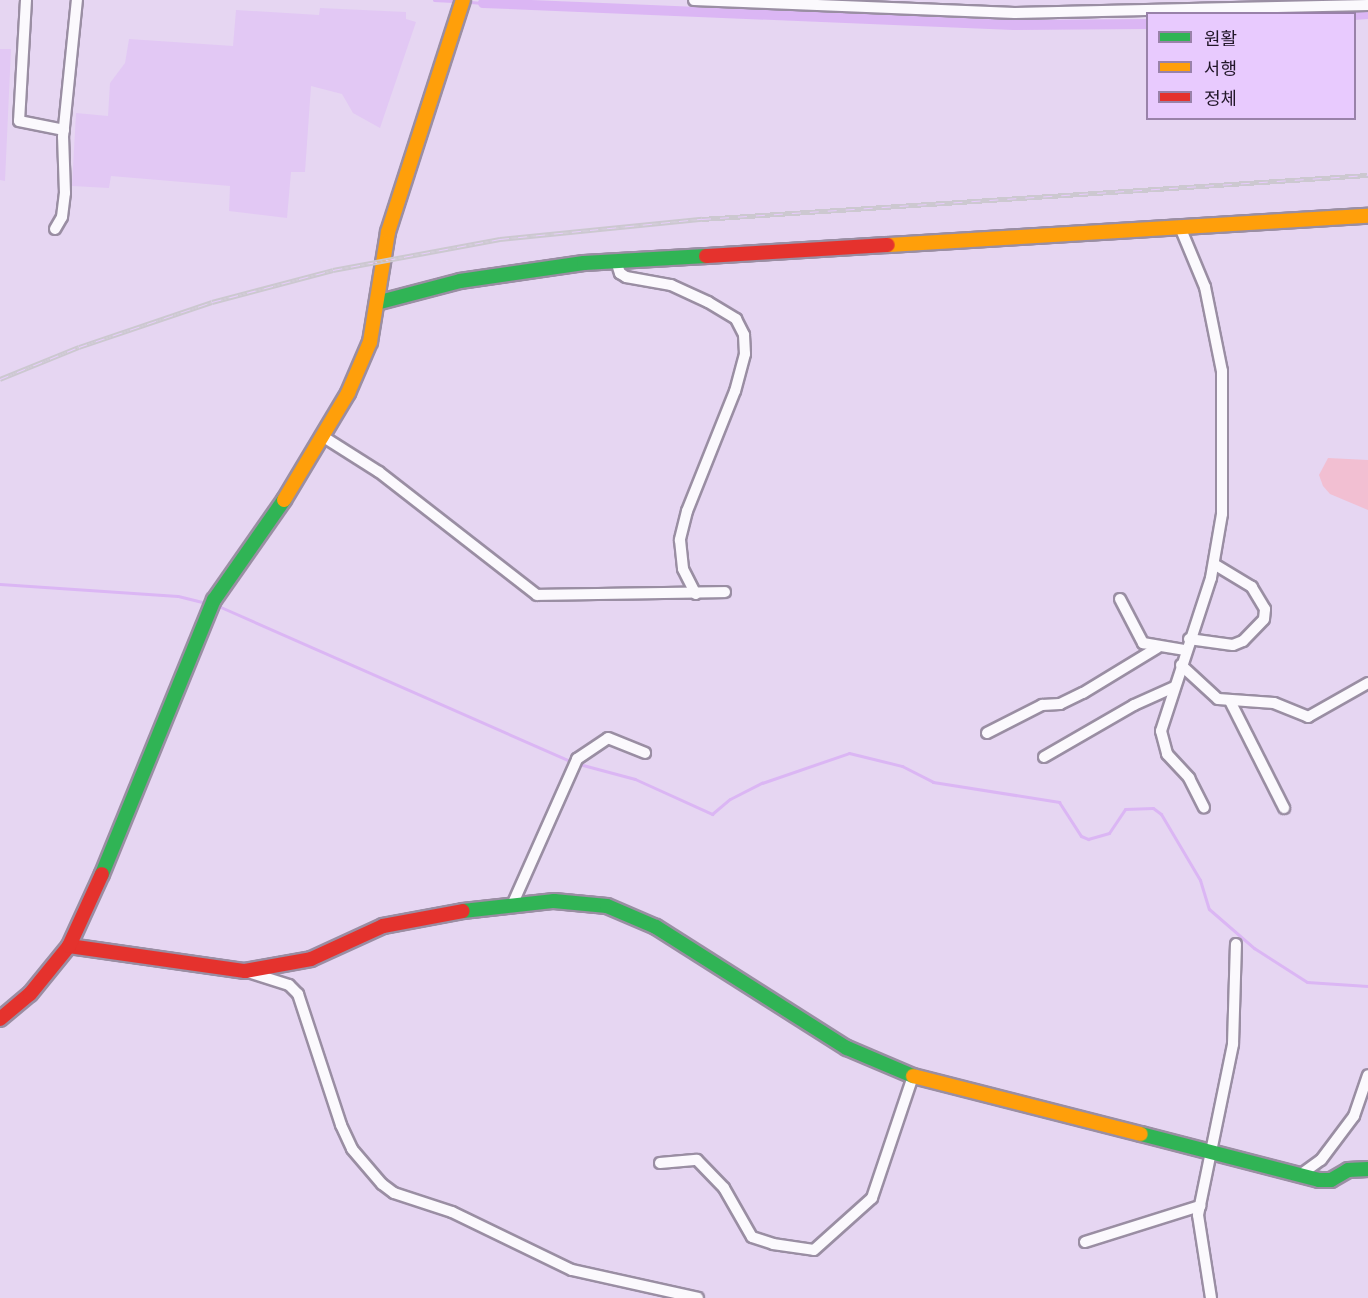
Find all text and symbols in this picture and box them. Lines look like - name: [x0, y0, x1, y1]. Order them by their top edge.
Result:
- legend: [1146, 12, 1356, 120]
- text: 원활: [1204, 27, 1237, 49]
- text: 서행: [1204, 57, 1237, 79]
- text: 정체: [1204, 87, 1237, 109]

